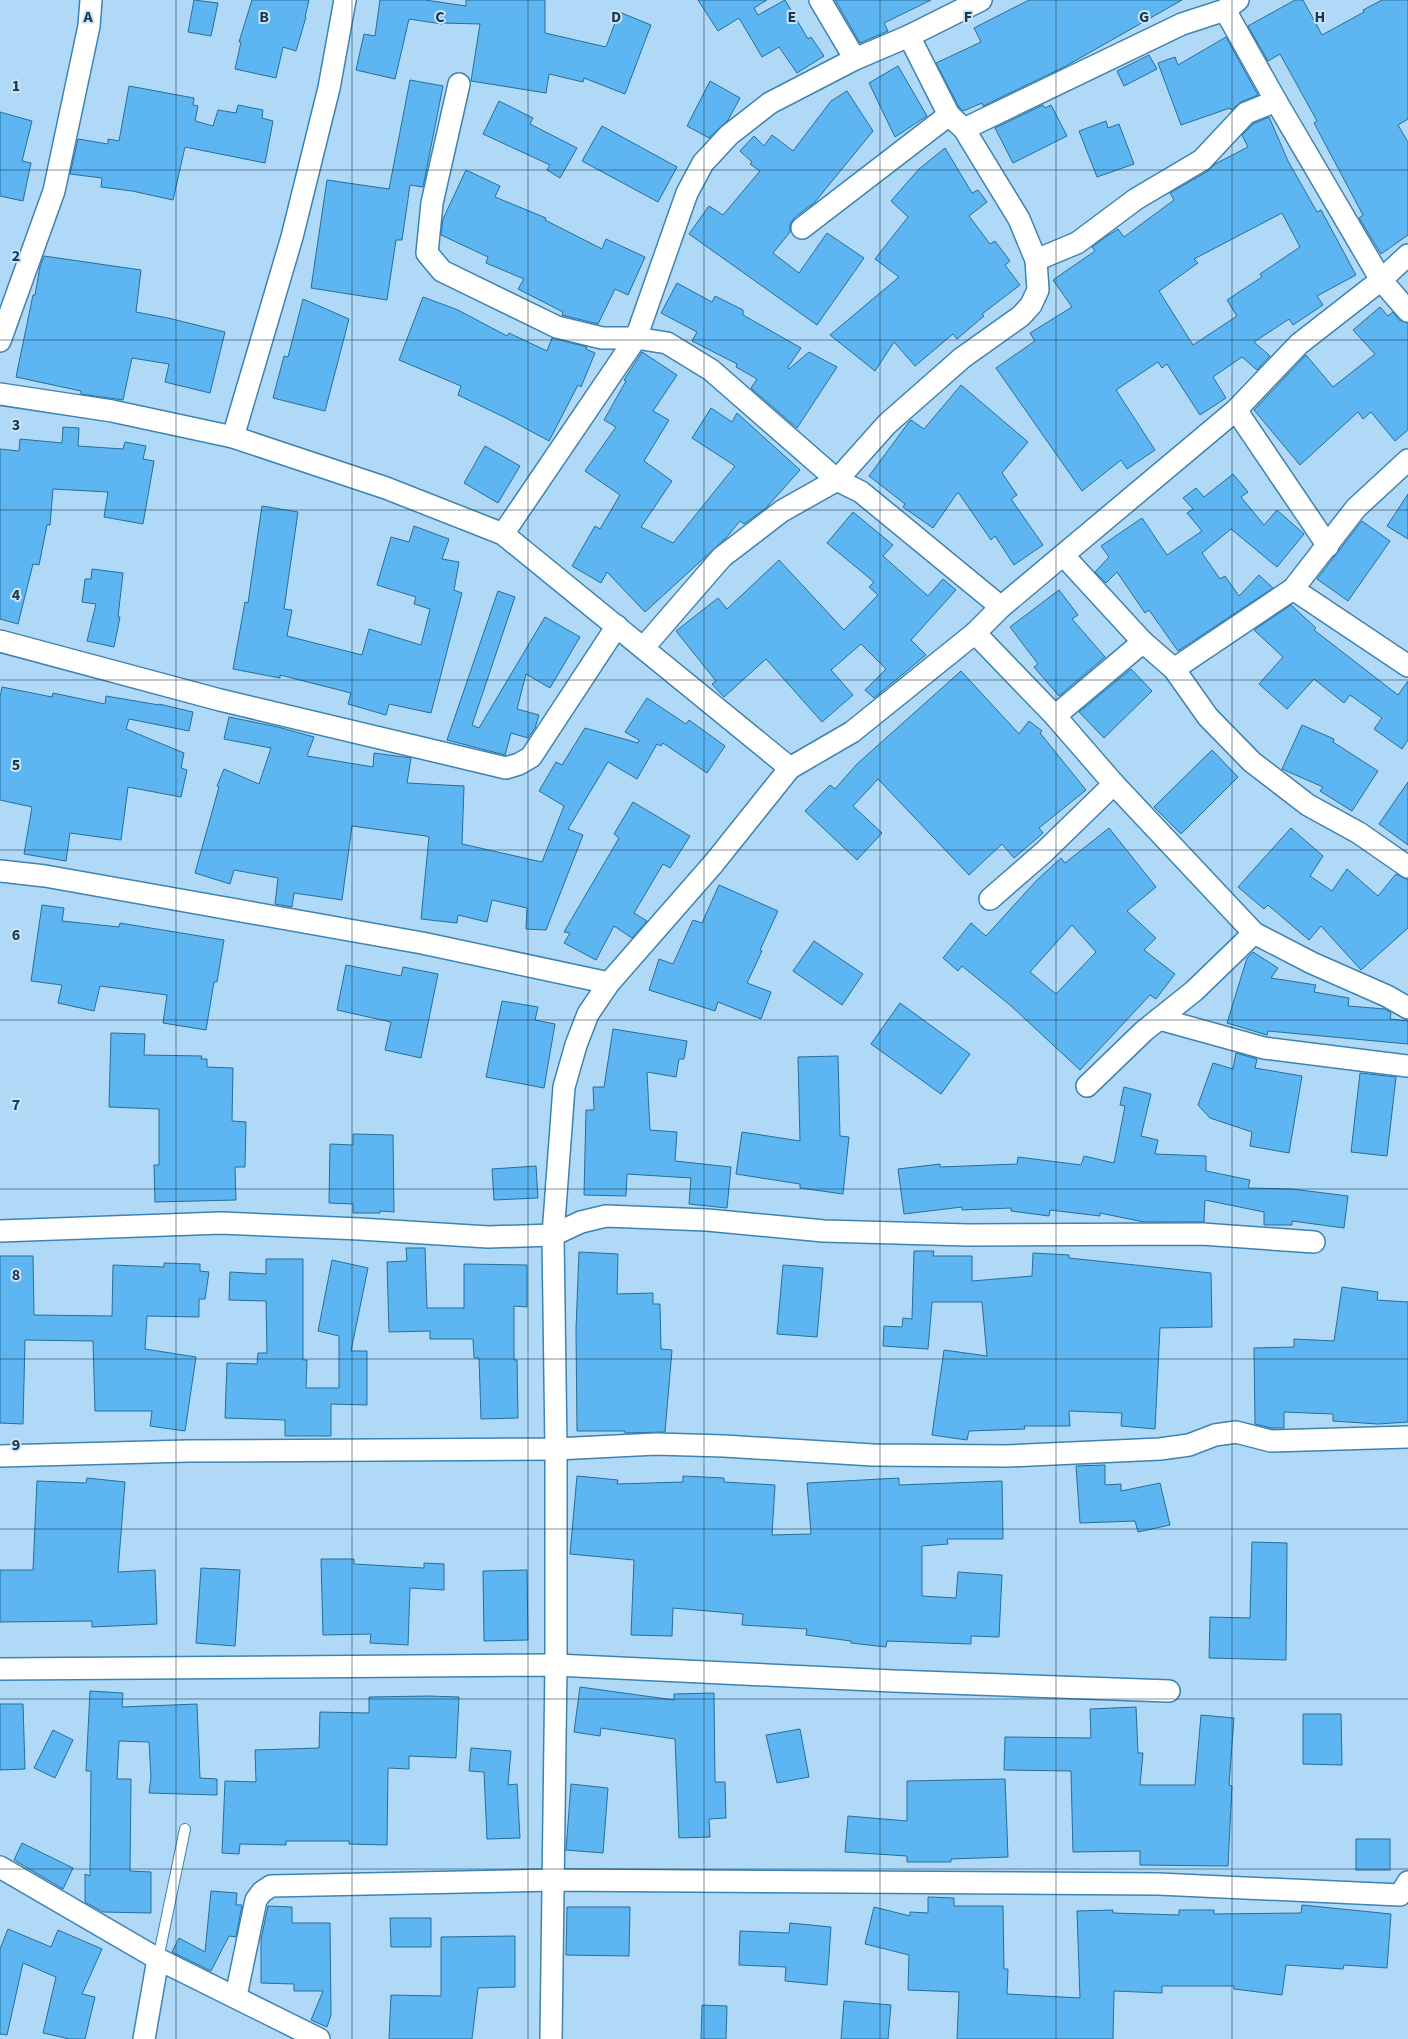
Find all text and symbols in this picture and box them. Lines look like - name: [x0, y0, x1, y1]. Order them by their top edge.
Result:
- text: A: [82, 6, 93, 28]
- text: B: [259, 6, 269, 28]
- text: C: [435, 6, 445, 28]
- text: D: [611, 6, 621, 28]
- text: E: [788, 6, 796, 28]
- text: F: [964, 6, 972, 28]
- text: G: [1139, 6, 1149, 28]
- text: H: [1315, 6, 1325, 28]
- text: 1: [12, 75, 20, 97]
- text: 2: [12, 245, 20, 267]
- text: 3: [12, 414, 20, 436]
- text: 4: [12, 584, 21, 606]
- text: 5: [12, 754, 20, 776]
- text: 6: [12, 924, 20, 946]
- text: 7: [12, 1094, 20, 1116]
- text: 8: [12, 1264, 20, 1286]
- text: 9: [12, 1434, 20, 1456]

